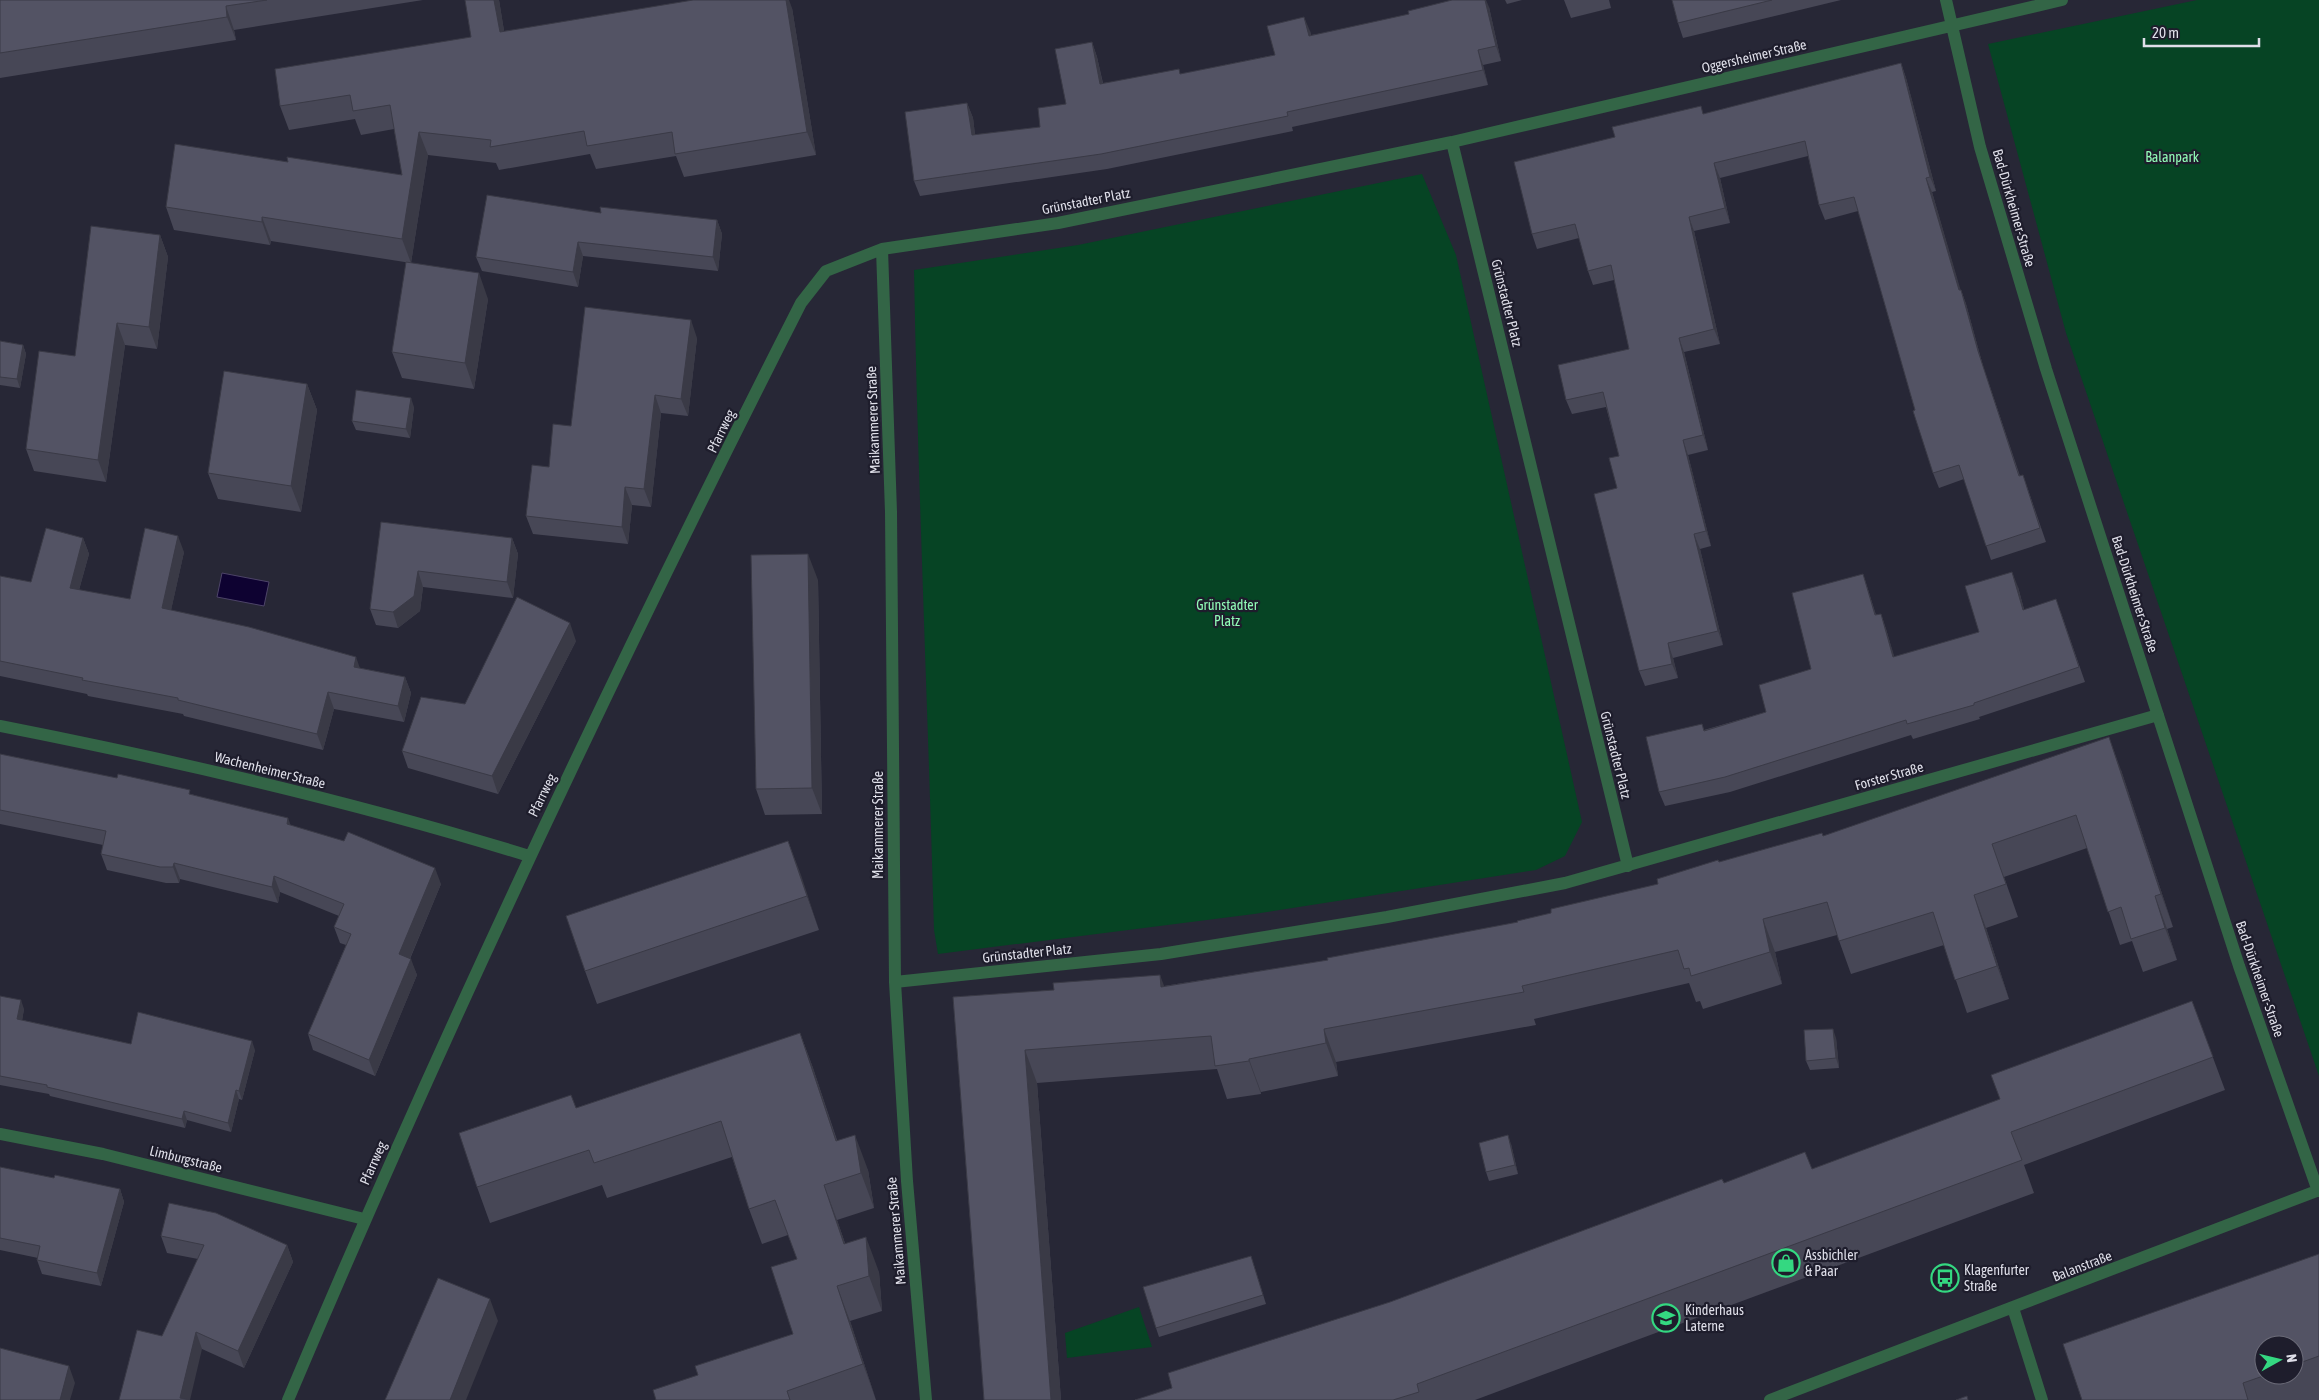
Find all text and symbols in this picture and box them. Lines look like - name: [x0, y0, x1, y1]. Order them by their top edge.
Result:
- scale bar: [2144, 15, 2259, 47]
- text: 20 m: [2152, 24, 2179, 41]
- street label: Oggersheimer Straße: [1700, 36, 1808, 76]
- street label: Bad-Dürkheimer-Straße: [1990, 147, 2038, 269]
- park label: Balanpark: [2145, 149, 2199, 165]
- street label: Grünstadter Platz: [1040, 185, 1132, 217]
- street label: Grünstadter Platz: [1488, 258, 1526, 348]
- street label: Maikammerer Straße: [863, 366, 883, 474]
- street label: Pfarrweg: [704, 407, 738, 455]
- street label: Bad-Dürkheimer-Straße: [2109, 534, 2161, 654]
- park label: Grünstadter Platz: [1196, 597, 1259, 629]
- street label: Grünstadter Platz: [1597, 710, 1635, 800]
- street label: Wachenheimer Straße: [213, 749, 327, 791]
- street label: Forster Straße: [1853, 759, 1925, 793]
- street label: Pfarrweg: [525, 771, 559, 819]
- street label: Maikammerer Straße: [870, 771, 886, 879]
- street label: Bad-Dürkheimer-Straße: [2233, 919, 2287, 1039]
- street label: Grünstadter Platz: [982, 940, 1072, 966]
- street label: Pfarrweg: [356, 1139, 390, 1187]
- street label: Limburgstraße: [148, 1142, 224, 1176]
- street label: Maikammerer Straße: [883, 1176, 909, 1286]
- place label: Assbichler & Paar: [1805, 1247, 1858, 1279]
- street label: Balanstraße: [2050, 1247, 2114, 1285]
- shop icon: Assbichler & Paar: [1771, 1248, 1801, 1278]
- place label: Klagenfurter Straße: [1964, 1262, 2030, 1294]
- bus stop icon: Klagenfurter Straße: [1930, 1263, 1960, 1293]
- place label: Kinderhaus Laterne: [1685, 1302, 1744, 1334]
- school or university icon: Kinderhaus Laterne: [1651, 1303, 1681, 1333]
- north arrow: [2254, 1335, 2304, 1385]
- text: N: [2283, 1353, 2300, 1363]

